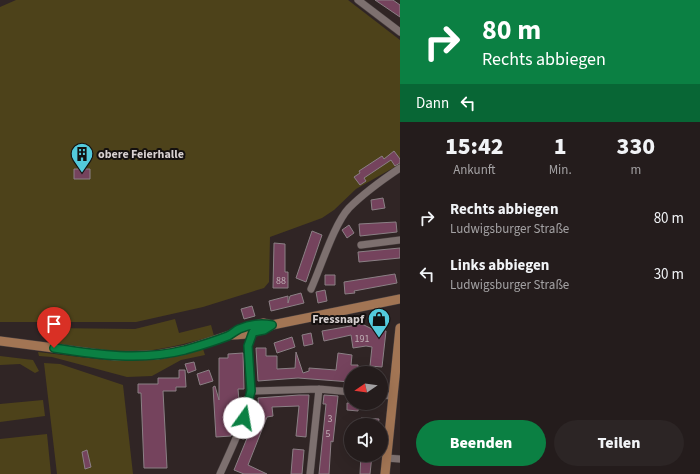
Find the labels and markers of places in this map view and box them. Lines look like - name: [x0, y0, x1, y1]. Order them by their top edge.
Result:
- building icon: obere Feierhalle: [69, 141, 95, 174]
- place label: obere Feierhalle: [98, 146, 184, 163]
- shop icon: Fressnapf: [366, 306, 392, 339]
- pin: [37, 307, 71, 348]
- place label: Fressnapf: [312, 311, 365, 328]

